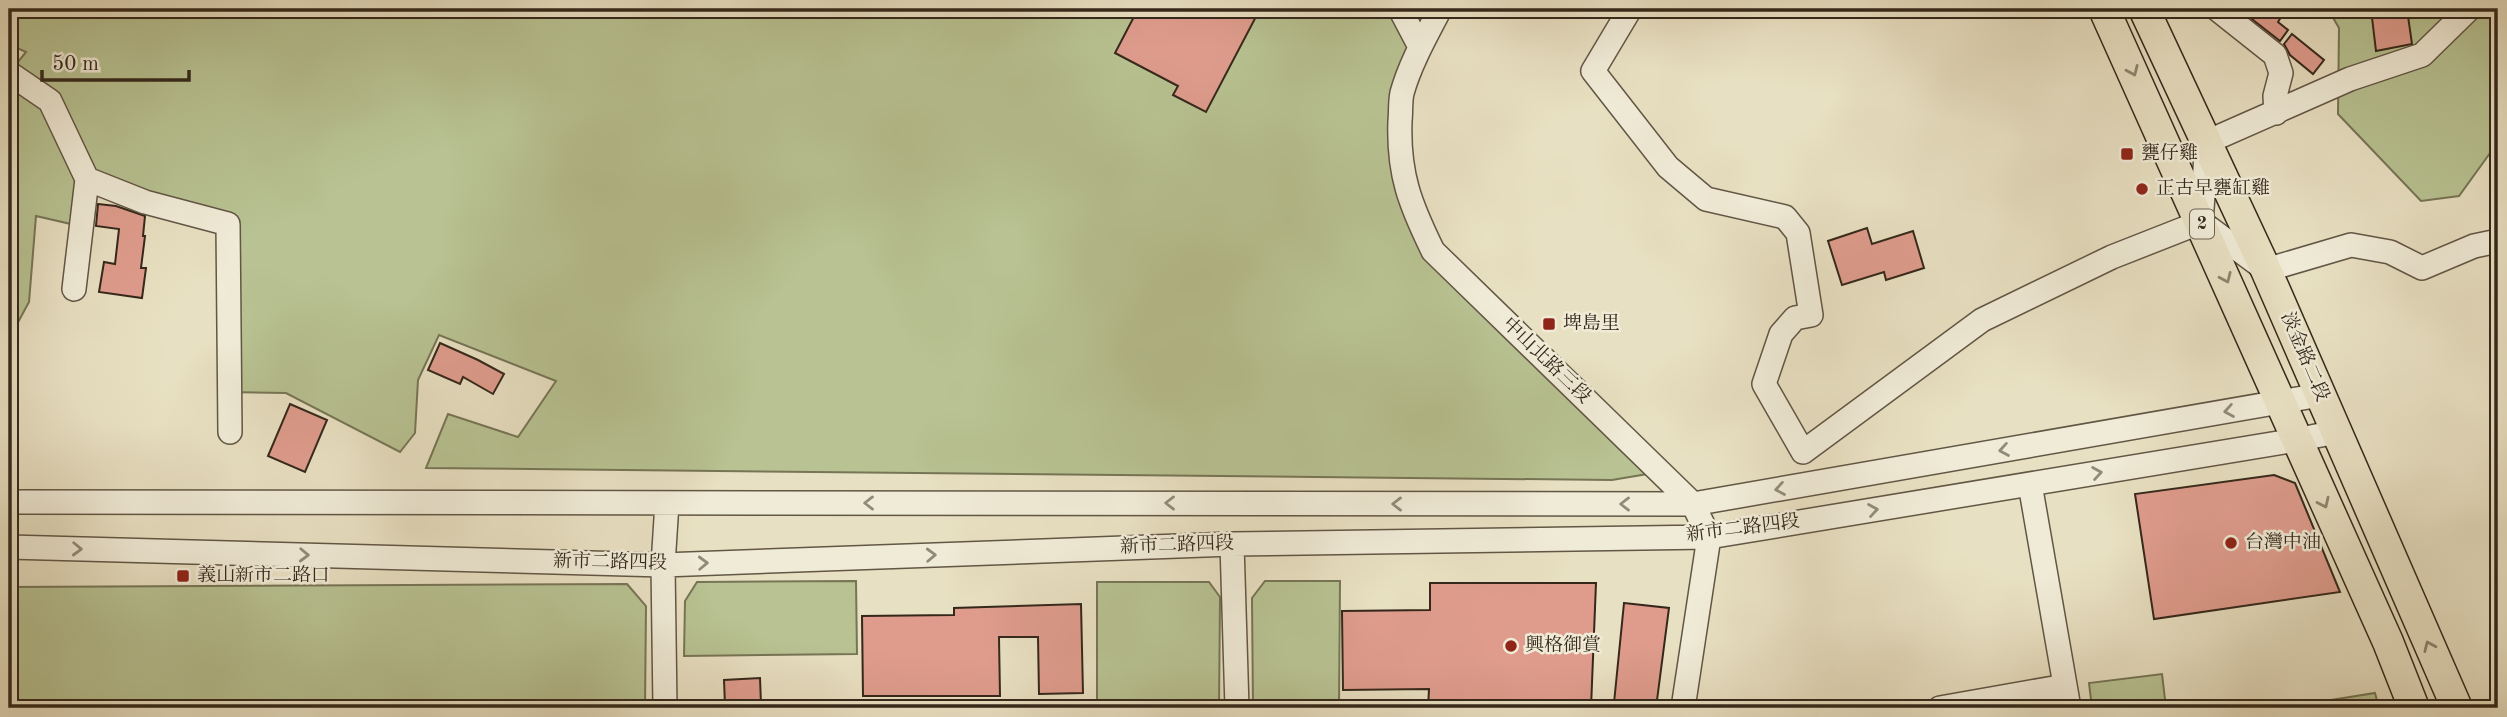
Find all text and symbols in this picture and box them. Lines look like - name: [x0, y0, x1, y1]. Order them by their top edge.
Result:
- scale bar: [42, 38, 189, 82]
- text: 50 m: [52, 54, 99, 75]
- one-way arrow: [2125, 64, 2139, 76]
- place label: 甕仔雞: [2141, 142, 2198, 164]
- marker: 甕仔雞: [2119, 146, 2135, 162]
- place label: 正古早甕缸雞: [2156, 177, 2270, 199]
- marker: 正古早甕缸雞: [2134, 181, 2150, 197]
- road number: 2: [2190, 210, 2214, 238]
- one-way arrow: [2218, 271, 2232, 284]
- street label: 淡金路二段: [2277, 308, 2334, 404]
- place label: 埤島里: [1563, 312, 1620, 334]
- street label: 中山北路三段: [1498, 313, 1595, 407]
- marker: 埤島里: [1541, 316, 1557, 332]
- one-way arrow: [2223, 403, 2235, 418]
- one-way arrow: [1999, 442, 2010, 457]
- one-way arrow: [2091, 466, 2103, 481]
- one-way arrow: [1774, 480, 1786, 495]
- one-way arrow: [863, 495, 873, 511]
- one-way arrow: [1164, 495, 1174, 511]
- one-way arrow: [2316, 495, 2330, 508]
- one-way arrow: [1391, 496, 1402, 512]
- one-way arrow: [1619, 496, 1629, 512]
- one-way arrow: [1867, 503, 1878, 518]
- street label: 新市二路四段: [1685, 511, 1801, 545]
- place label: 台灣中油: [2245, 531, 2321, 553]
- street label: 新市二路四段: [1120, 533, 1234, 557]
- marker: 台灣中油: [2223, 535, 2239, 551]
- one-way arrow: [72, 542, 83, 557]
- one-way arrow: [299, 548, 310, 563]
- one-way arrow: [925, 548, 936, 563]
- street label: 新市二路四段: [553, 551, 667, 573]
- one-way arrow: [698, 556, 709, 571]
- place label: 義山新市二路口: [197, 565, 330, 586]
- marker: 義山新市二路口: [175, 568, 191, 584]
- place label: 興格御賞: [1525, 635, 1601, 656]
- marker: 興格御賞: [1503, 638, 1519, 654]
- one-way arrow: [2423, 640, 2437, 653]

